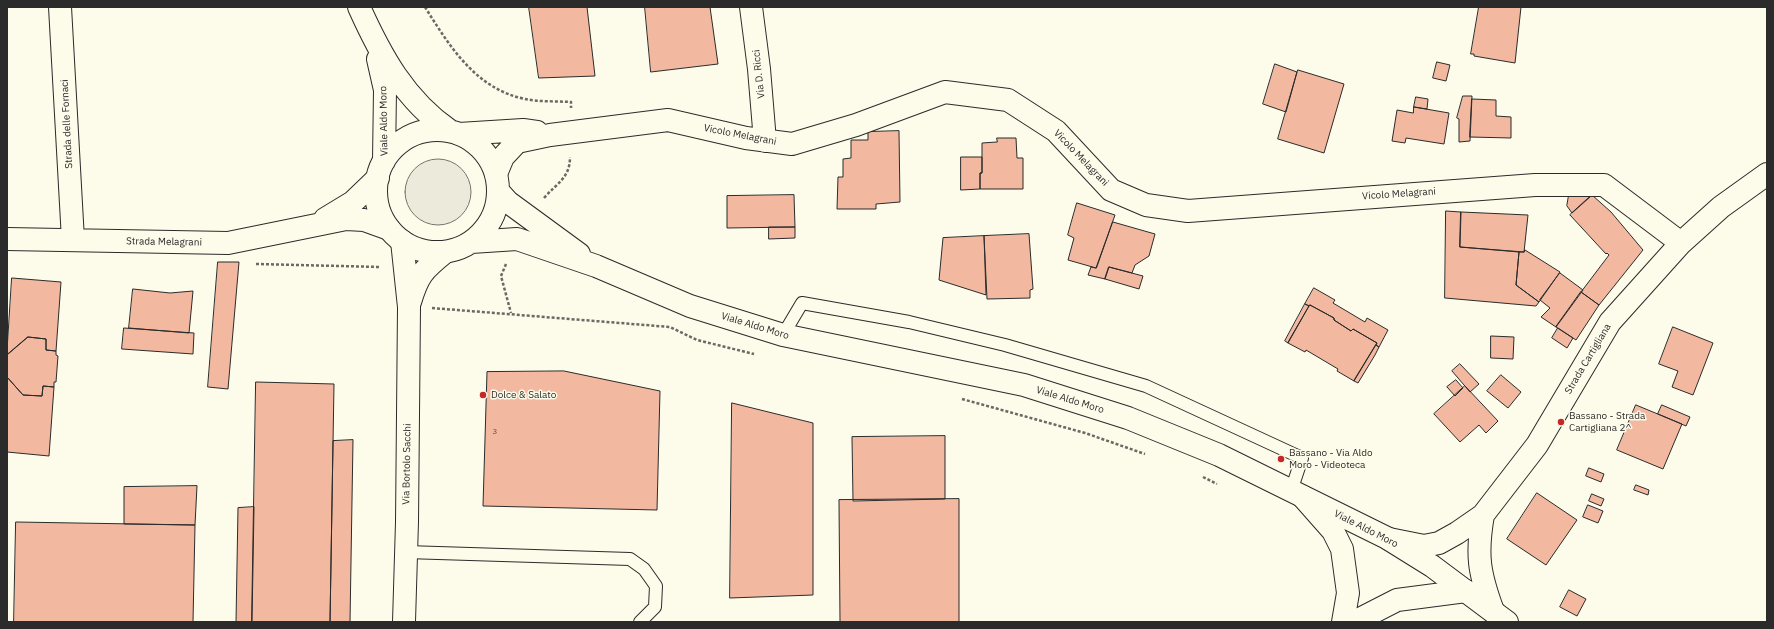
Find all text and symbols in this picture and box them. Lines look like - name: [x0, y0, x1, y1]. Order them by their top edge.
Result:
- street label: Via D. Ricci: [750, 49, 768, 99]
- street label: Strada delle Fornaci: [59, 79, 75, 169]
- street label: Viale Aldo Moro: [377, 86, 391, 156]
- street label: Vicolo Melagrani: [703, 122, 777, 148]
- street label: Vicolo Melagrani: [1051, 127, 1111, 189]
- street label: Vicolo Melagrani: [1362, 185, 1436, 203]
- street label: Strada Melagrani: [126, 235, 202, 249]
- street label: Viale Aldo Moro: [720, 310, 790, 342]
- street label: Strada Cartigliana: [1562, 322, 1614, 396]
- street label: Viale Aldo Moro: [1035, 384, 1105, 416]
- place label: Dolce & Salato: [491, 389, 556, 401]
- marker: Dolce & Salato: [478, 390, 488, 400]
- place label: Bassano - Strada Cartigliana 2^: [1569, 410, 1645, 434]
- marker: Bassano - Strada Cartigliana 2^: [1556, 417, 1566, 427]
- street label: Via Bortolo Sacchi: [400, 423, 414, 505]
- house number: 3: [493, 427, 497, 437]
- place label: Bassano - Via Aldo Moro - Videoteca: [1289, 447, 1373, 470]
- marker: Bassano - Via Aldo Moro - Videoteca: [1276, 454, 1286, 464]
- street label: Viale Aldo Moro: [1332, 508, 1400, 550]

